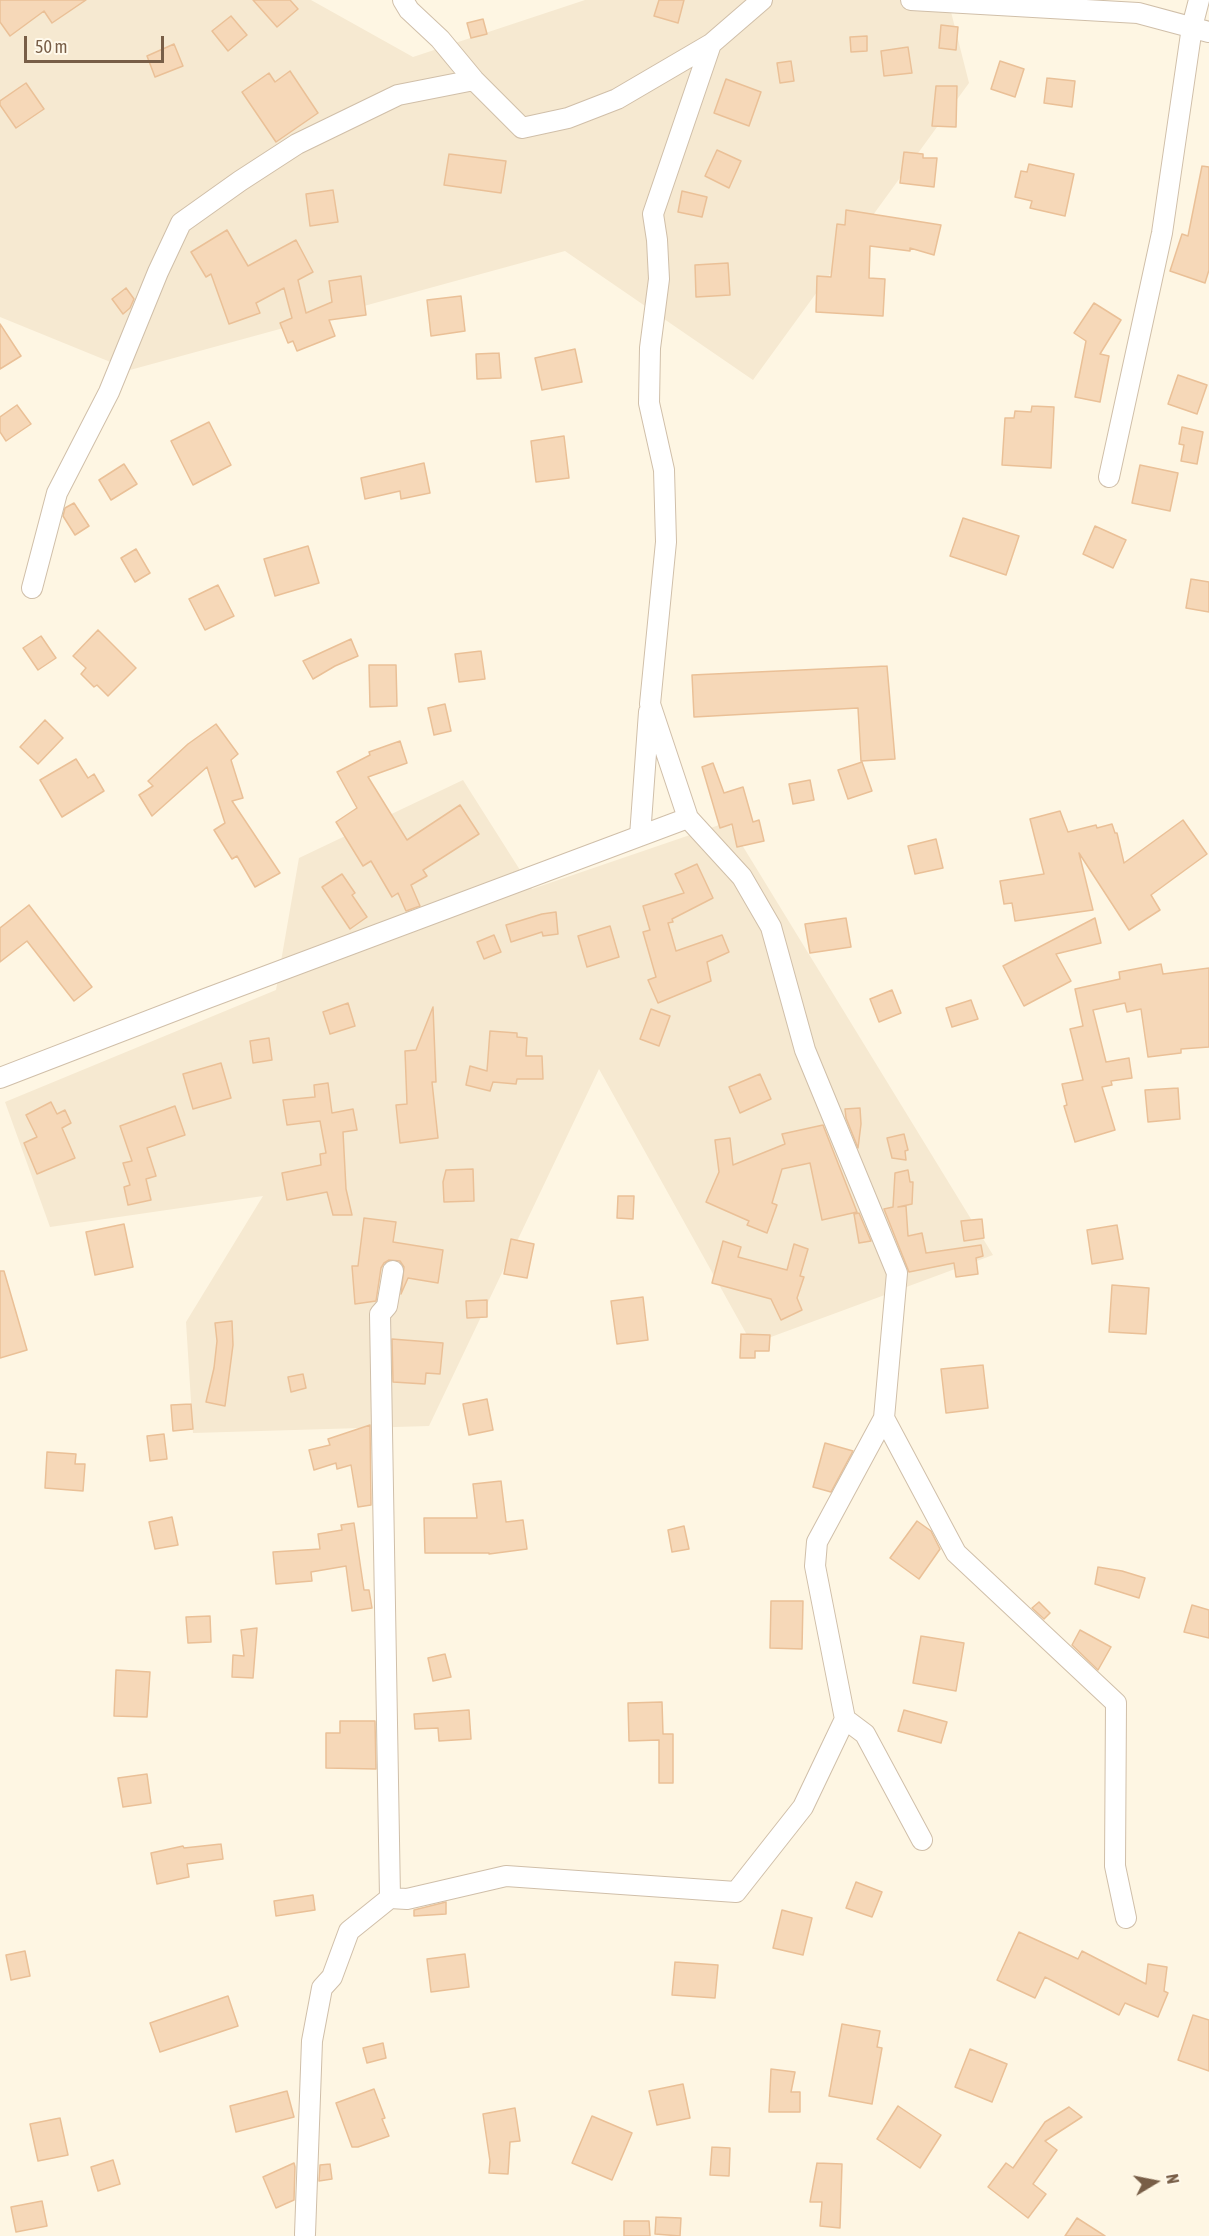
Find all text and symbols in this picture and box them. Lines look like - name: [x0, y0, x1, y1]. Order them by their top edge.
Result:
- scale bar: [27, 24, 166, 62]
- text: 50 m: [35, 36, 67, 57]
- north arrow: [1125, 2152, 1185, 2212]
- text: N: [1163, 2173, 1182, 2185]

